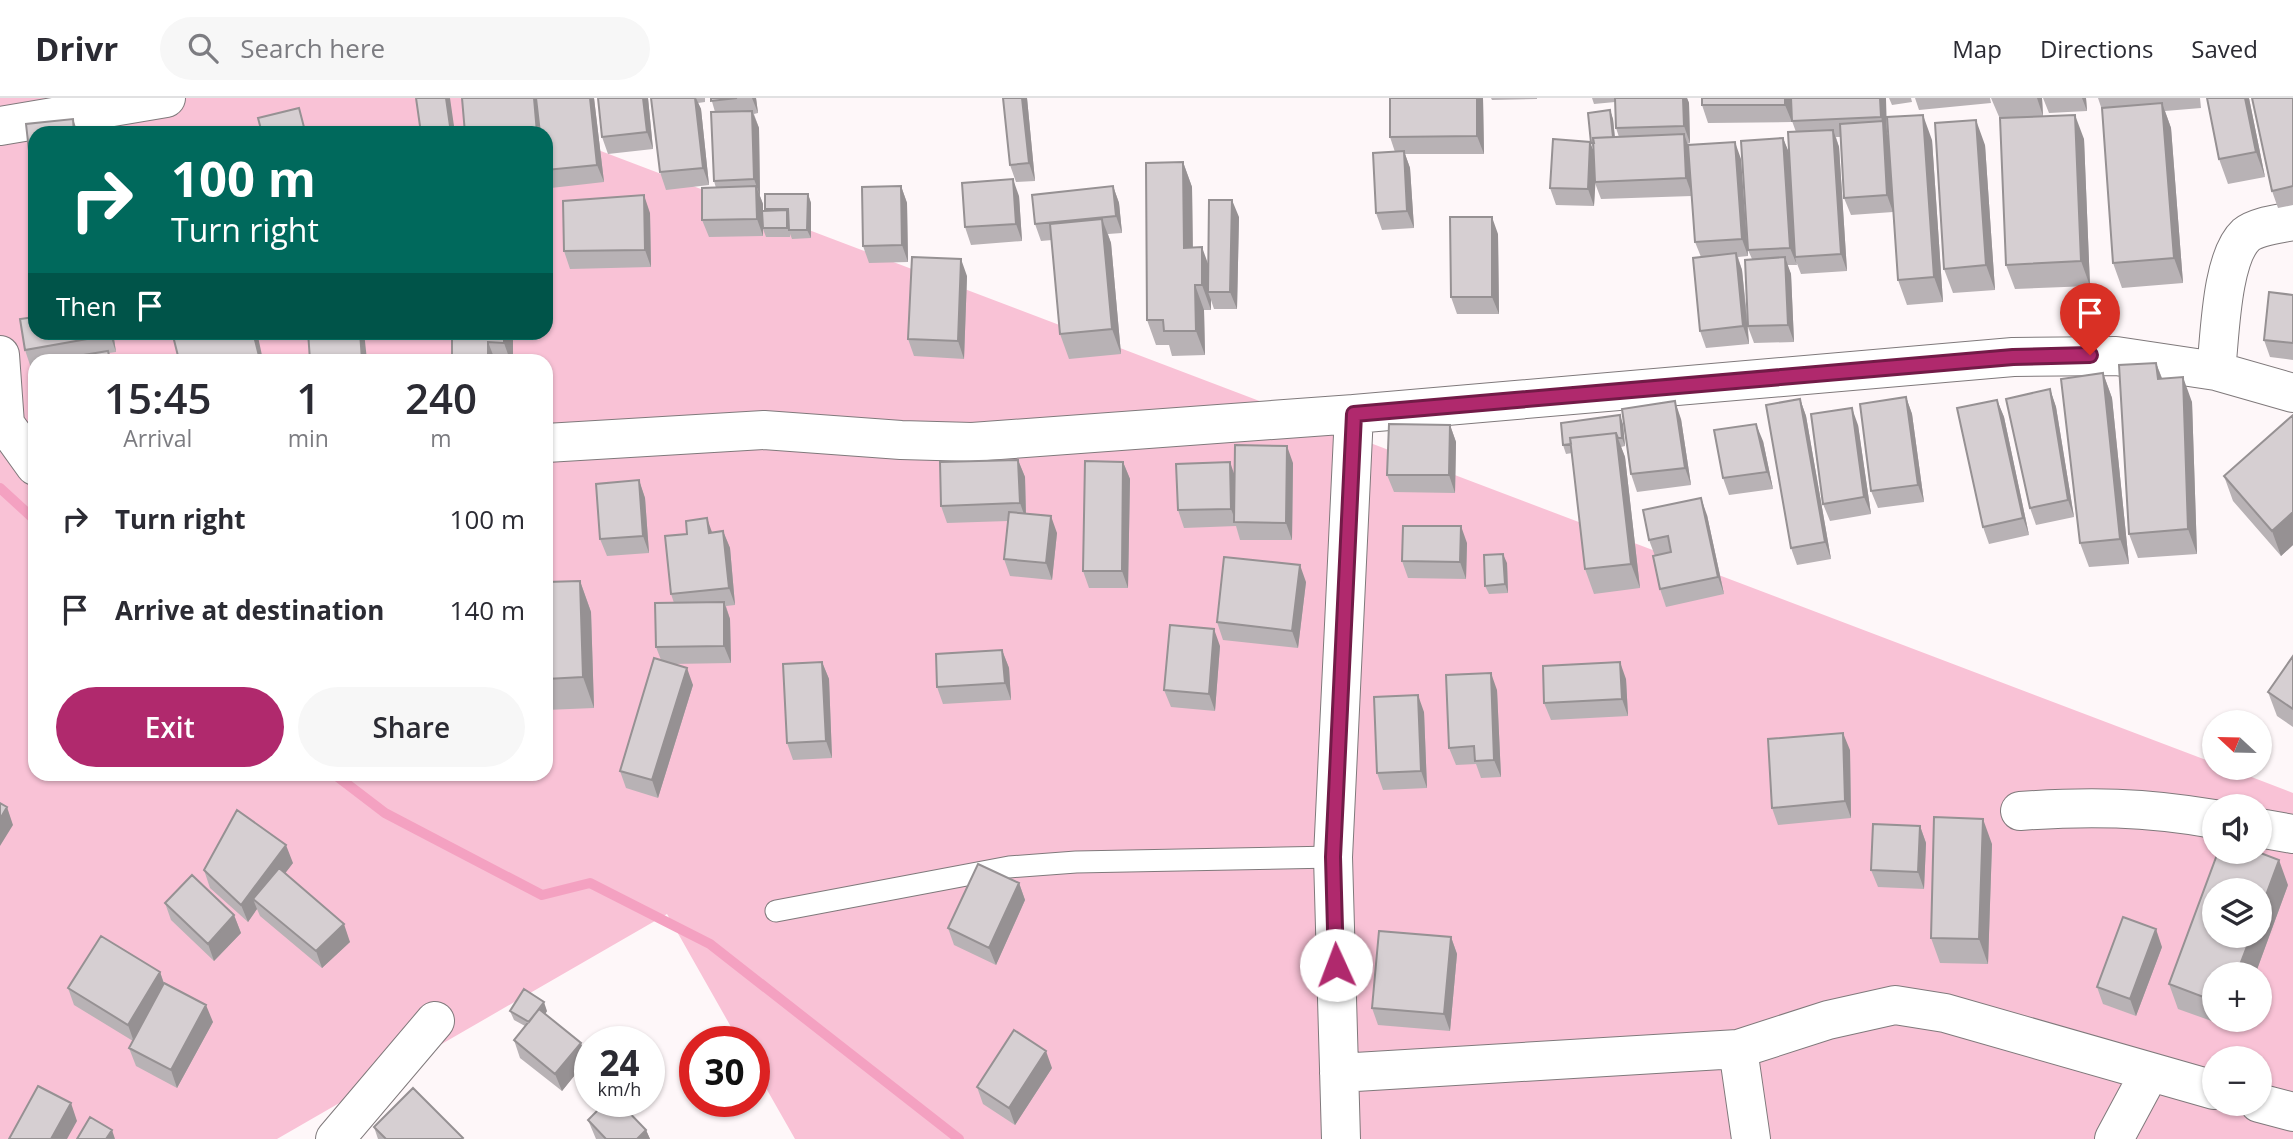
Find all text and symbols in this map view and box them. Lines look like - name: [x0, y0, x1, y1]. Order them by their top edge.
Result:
- search box: [160, 17, 650, 80]
- text: Drivr: [35, 26, 118, 71]
- icon: search: [184, 29, 222, 67]
- text: Search here: [240, 30, 385, 66]
- text: Map: [1952, 32, 2002, 65]
- text: Directions: [2040, 32, 2153, 65]
- text: Saved: [2191, 32, 2258, 65]
- text: 100 m: [171, 145, 316, 211]
- icon: right: [56, 154, 147, 245]
- text: Turn right: [171, 208, 319, 251]
- pin: [2060, 283, 2120, 355]
- icon: arrive: [131, 287, 169, 325]
- text: Then: [56, 288, 117, 324]
- icon: arrive: [2071, 294, 2109, 332]
- text: 15:45: [104, 369, 212, 426]
- text: 1: [296, 369, 320, 426]
- text: 240: [405, 369, 477, 426]
- text: Arrival: [123, 422, 192, 454]
- text: min: [288, 422, 329, 454]
- text: m: [430, 422, 452, 454]
- icon: right: [56, 500, 94, 538]
- text: Turn right: [115, 501, 246, 537]
- text: 100 m: [450, 501, 525, 537]
- icon: arrive: [56, 591, 94, 629]
- text: Arrive at destination: [115, 592, 384, 628]
- text: 140 m: [450, 592, 525, 628]
- button: Exit: [56, 687, 284, 767]
- button: Share: [298, 687, 525, 767]
- north arrow: [2202, 710, 2272, 780]
- map controls: [2202, 710, 2272, 1116]
- button: sound: [2202, 794, 2272, 864]
- button: layers: [2202, 878, 2272, 948]
- position arrow: [1299, 928, 1373, 1002]
- button: +: [2202, 962, 2272, 1032]
- speed limit sign: 30: [679, 1026, 770, 1117]
- text: 24: [599, 1039, 640, 1086]
- button: −: [2202, 1046, 2272, 1116]
- text: km/h: [598, 1077, 641, 1101]

